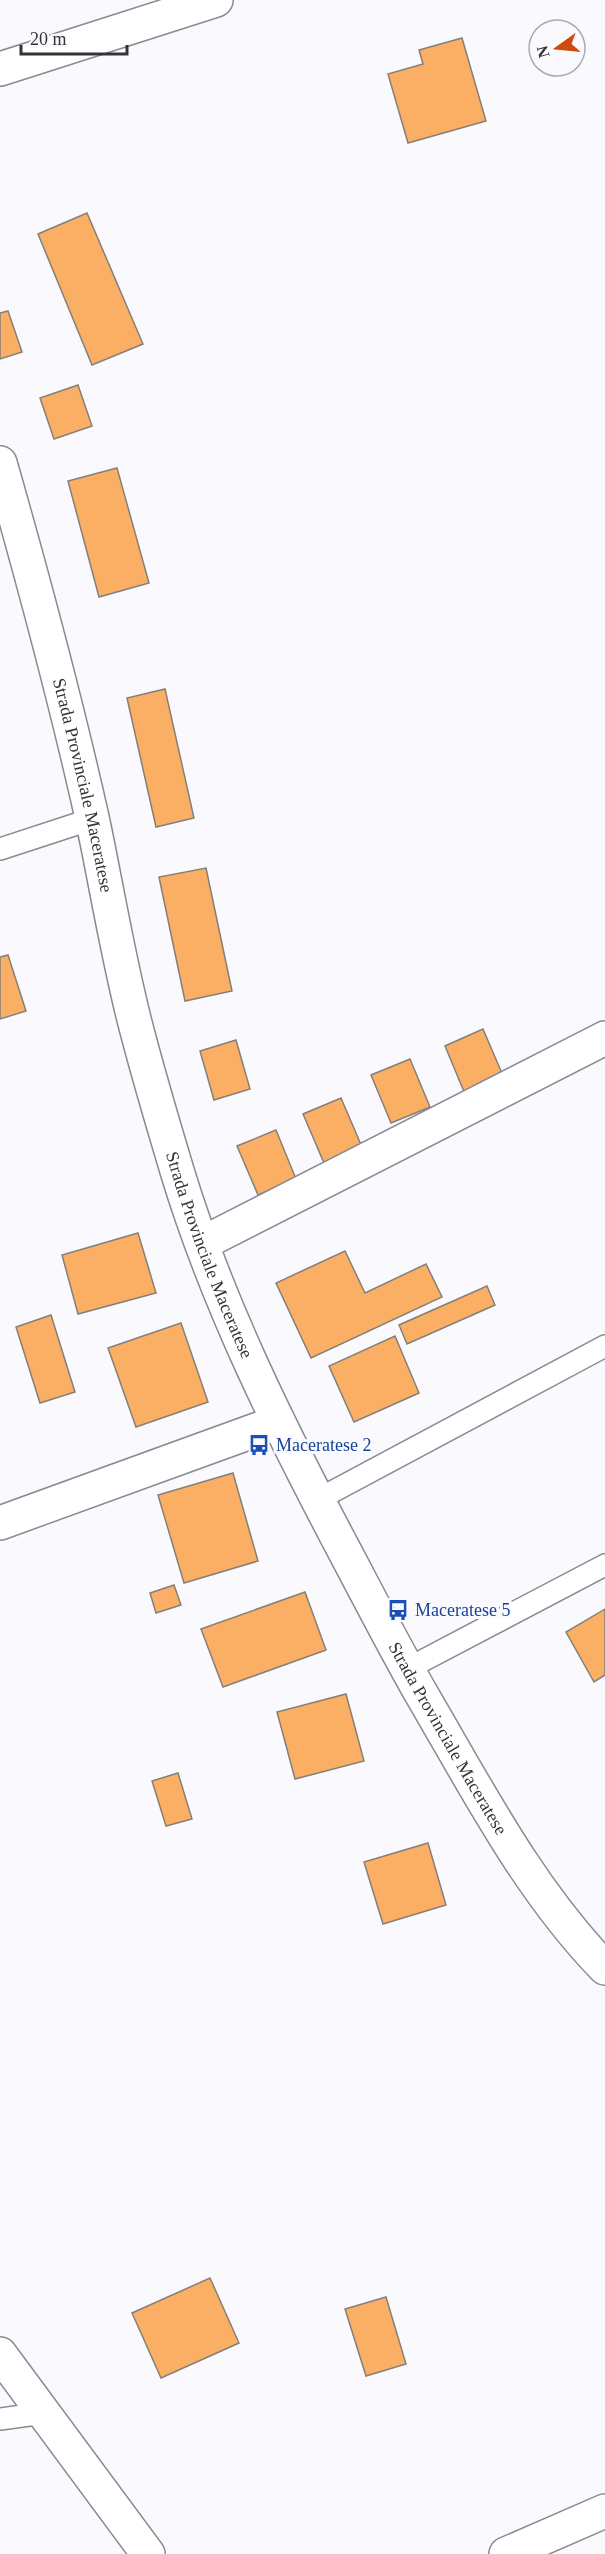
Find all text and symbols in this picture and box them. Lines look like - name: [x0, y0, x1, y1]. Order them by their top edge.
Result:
- scale bar: [21, 18, 128, 56]
- north arrow: [527, 18, 587, 78]
- text: 20 m: [30, 29, 67, 49]
- text: N: [533, 44, 553, 60]
- street label: Strada Provinciale Maceratese: [49, 676, 117, 894]
- street label: Strada Provinciale Maceratese: [162, 1149, 257, 1361]
- bus stop icon: Maceratese 2: [247, 1433, 271, 1457]
- place label: Maceratese 2: [276, 1435, 371, 1455]
- bus stop icon: Maceratese 5: [386, 1598, 410, 1622]
- place label: Maceratese 5: [415, 1600, 510, 1620]
- street label: Strada Provinciale Maceratese: [385, 1639, 511, 1838]

